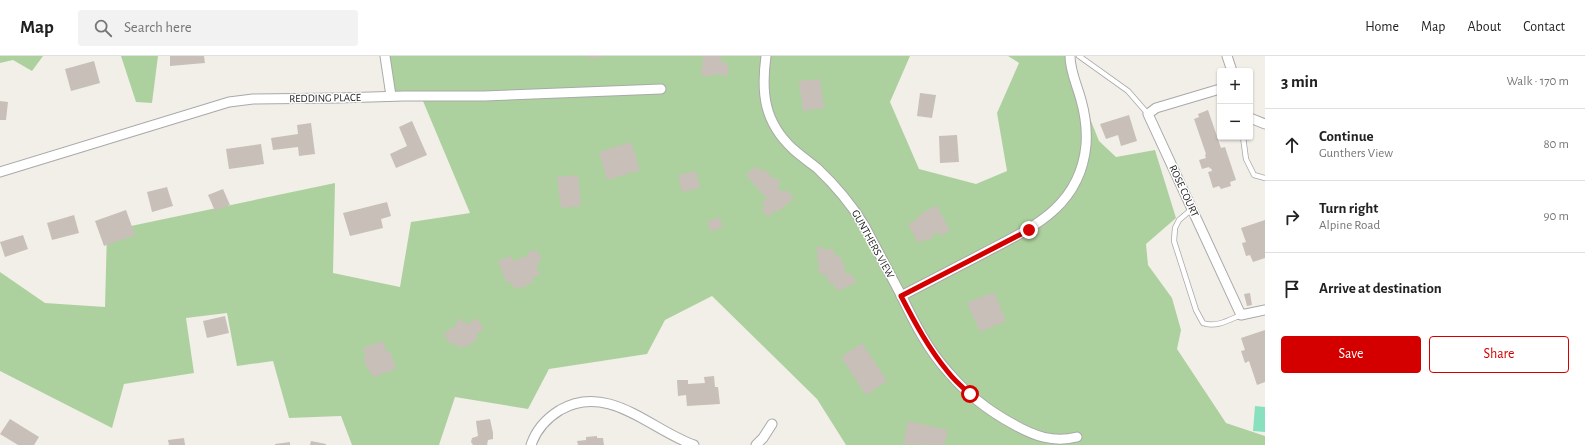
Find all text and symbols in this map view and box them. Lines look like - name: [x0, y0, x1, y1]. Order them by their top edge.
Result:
- search box: [78, 10, 358, 46]
- icon: search: [92, 17, 114, 39]
- text: Map: [20, 18, 54, 37]
- text: Search here: [124, 20, 192, 35]
- text: Home: [1365, 20, 1399, 34]
- text: Map: [1421, 20, 1445, 34]
- text: About: [1467, 20, 1501, 34]
- text: Contact: [1523, 20, 1565, 34]
- map controls: [1217, 68, 1253, 140]
- button: +: [1217, 68, 1253, 104]
- text: 3 min: [1281, 73, 1318, 90]
- text: Walk · 170 m: [1506, 75, 1569, 88]
- street label: REDDING PLACE: [289, 92, 362, 104]
- button: −: [1217, 104, 1253, 140]
- text: Continue: [1319, 129, 1374, 144]
- icon: ahead: [1281, 134, 1303, 156]
- text: 80 m: [1543, 138, 1569, 151]
- text: Gunthers View: [1319, 147, 1393, 160]
- street label: ROSE COURT: [1167, 163, 1201, 219]
- text: Turn right: [1319, 201, 1378, 216]
- icon: right: [1281, 206, 1303, 228]
- street label: GUNTHERS VIEW: [850, 208, 896, 280]
- text: 90 m: [1543, 210, 1569, 223]
- text: Alpine Road: [1319, 219, 1380, 232]
- route end: [1020, 221, 1038, 239]
- icon: arrive: [1281, 278, 1303, 300]
- text: Arrive at destination: [1319, 281, 1442, 296]
- button: Save: [1281, 336, 1421, 373]
- button: Share: [1429, 336, 1569, 373]
- route start: [961, 385, 979, 403]

